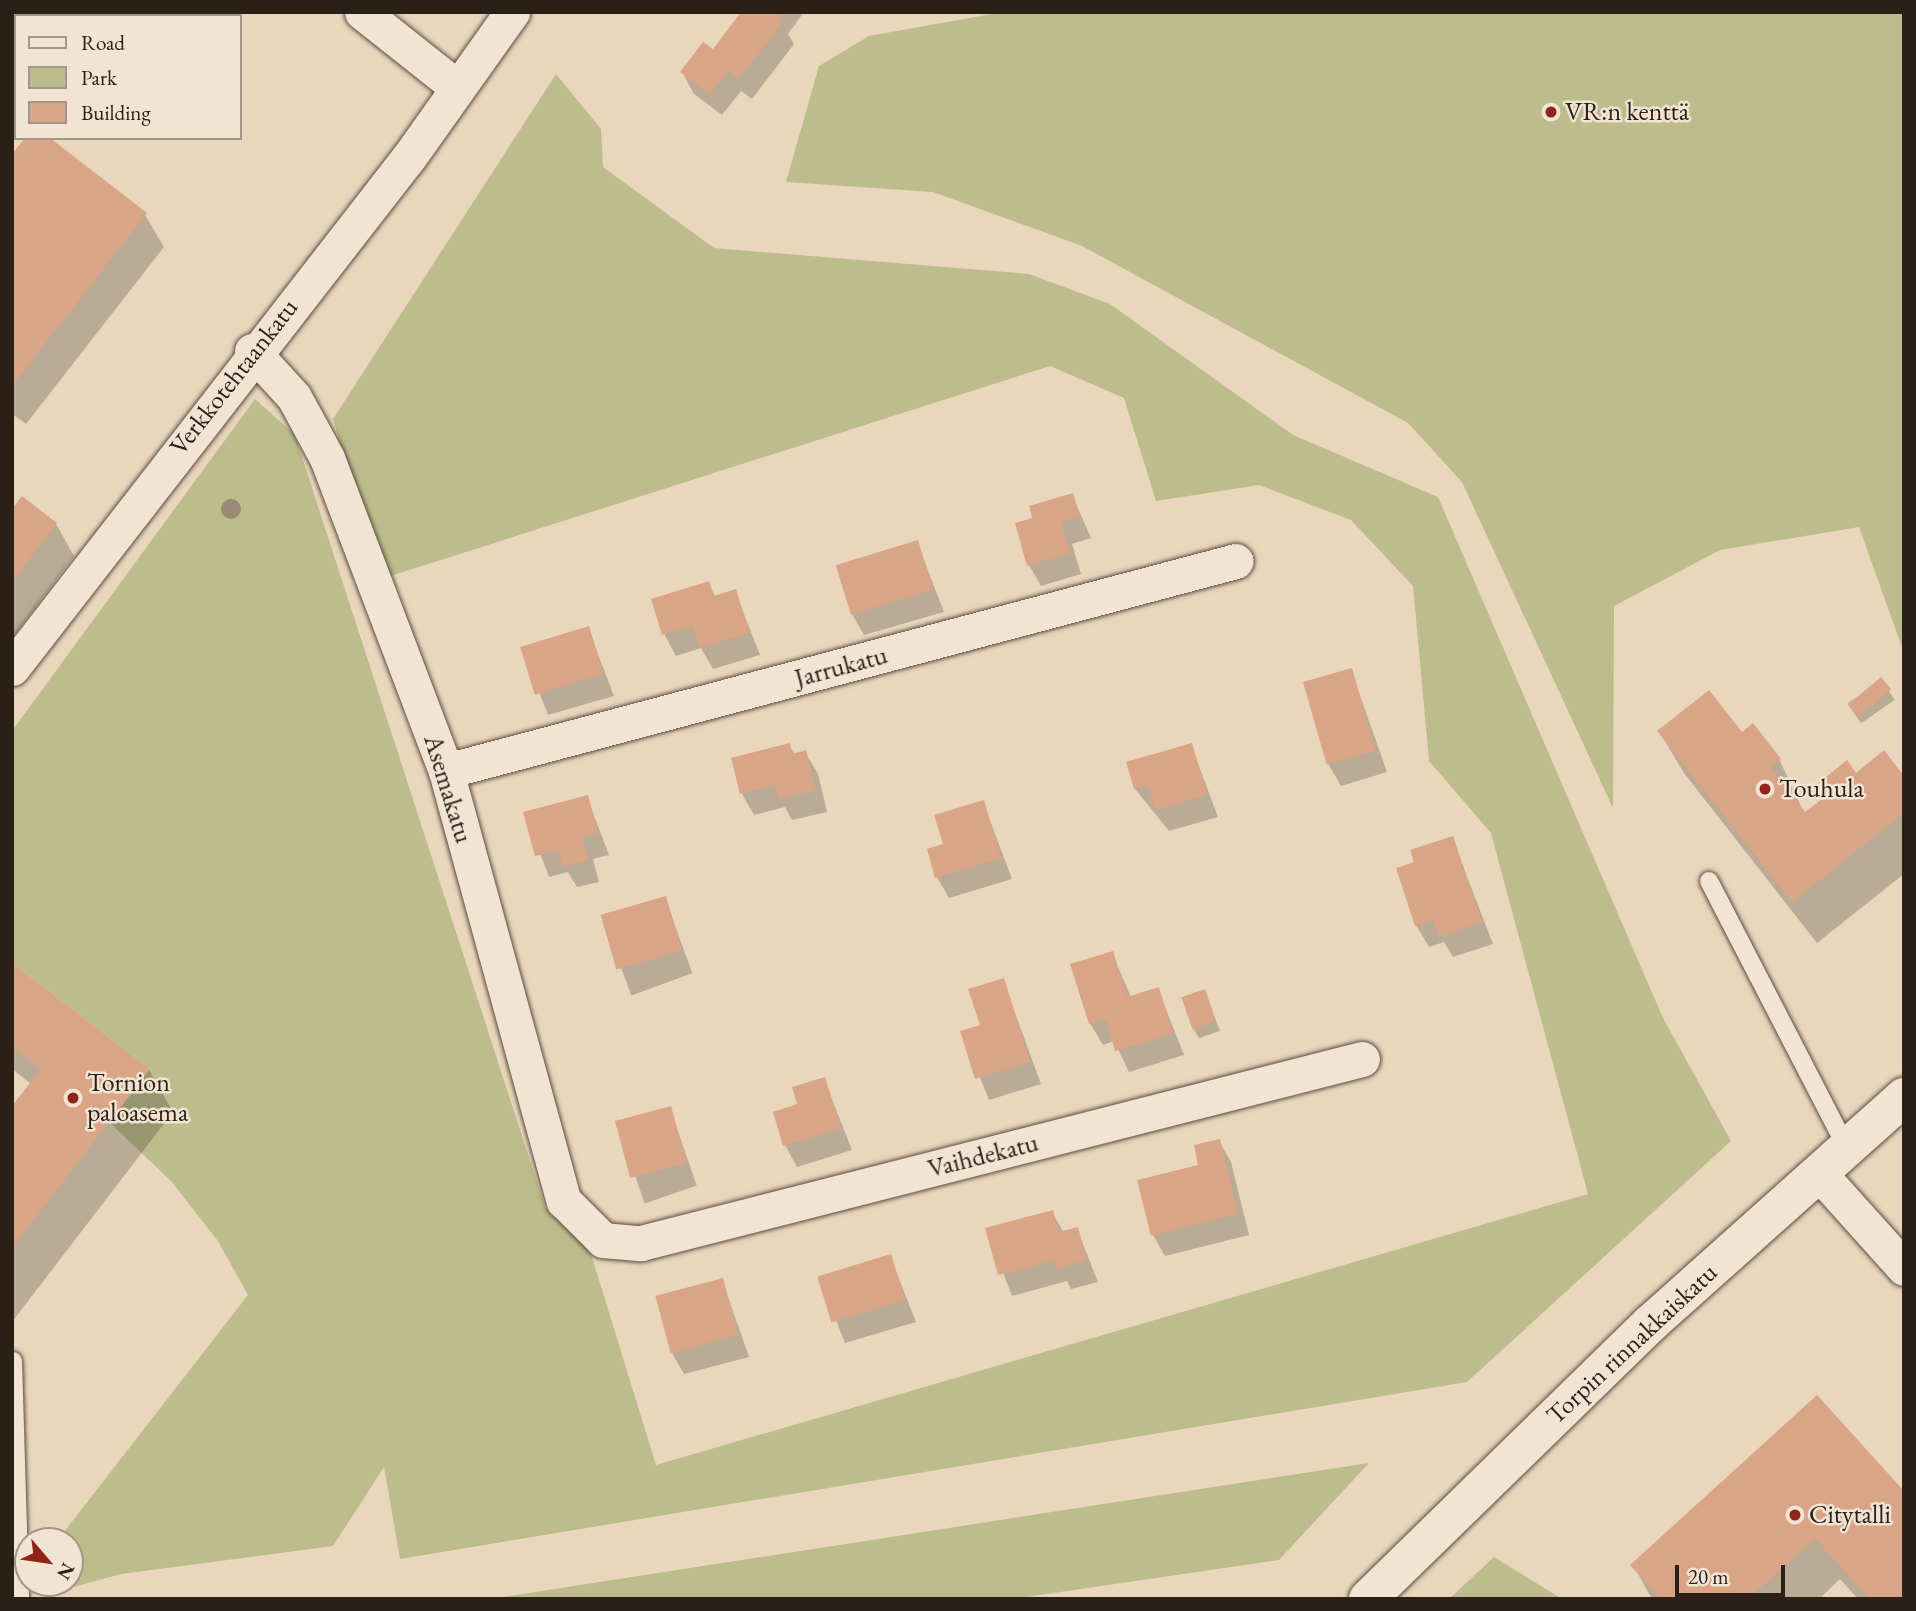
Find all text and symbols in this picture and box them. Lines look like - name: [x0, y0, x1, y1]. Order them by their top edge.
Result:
- legend: [14, 14, 242, 140]
- text: Road: [81, 29, 125, 56]
- text: Park: [81, 64, 117, 91]
- place label: VR:n kenttä: [1565, 96, 1689, 128]
- text: Building: [81, 99, 151, 126]
- marker: VR:n kenttä: [1543, 104, 1559, 120]
- street label: Verkkotehtaankatu: [163, 293, 305, 461]
- street label: Jarrukatu: [791, 640, 891, 694]
- street label: Asemakatu: [417, 731, 479, 847]
- place label: Touhula: [1779, 773, 1864, 805]
- marker: Touhula: [1757, 781, 1773, 797]
- place label: Tornion paloasema: [87, 1067, 188, 1128]
- marker: Tornion paloasema: [65, 1090, 81, 1106]
- street label: Vaihdekatu: [925, 1127, 1041, 1185]
- street label: Torpin rinnakkaiskatu: [1540, 1257, 1724, 1431]
- place label: Citytalli: [1809, 1499, 1891, 1531]
- marker: Citytalli: [1787, 1507, 1803, 1523]
- north arrow: [14, 1527, 84, 1597]
- scale bar: [1678, 1552, 1788, 1596]
- text: N: [51, 1559, 81, 1584]
- text: 20 m: [1688, 1563, 1729, 1590]

